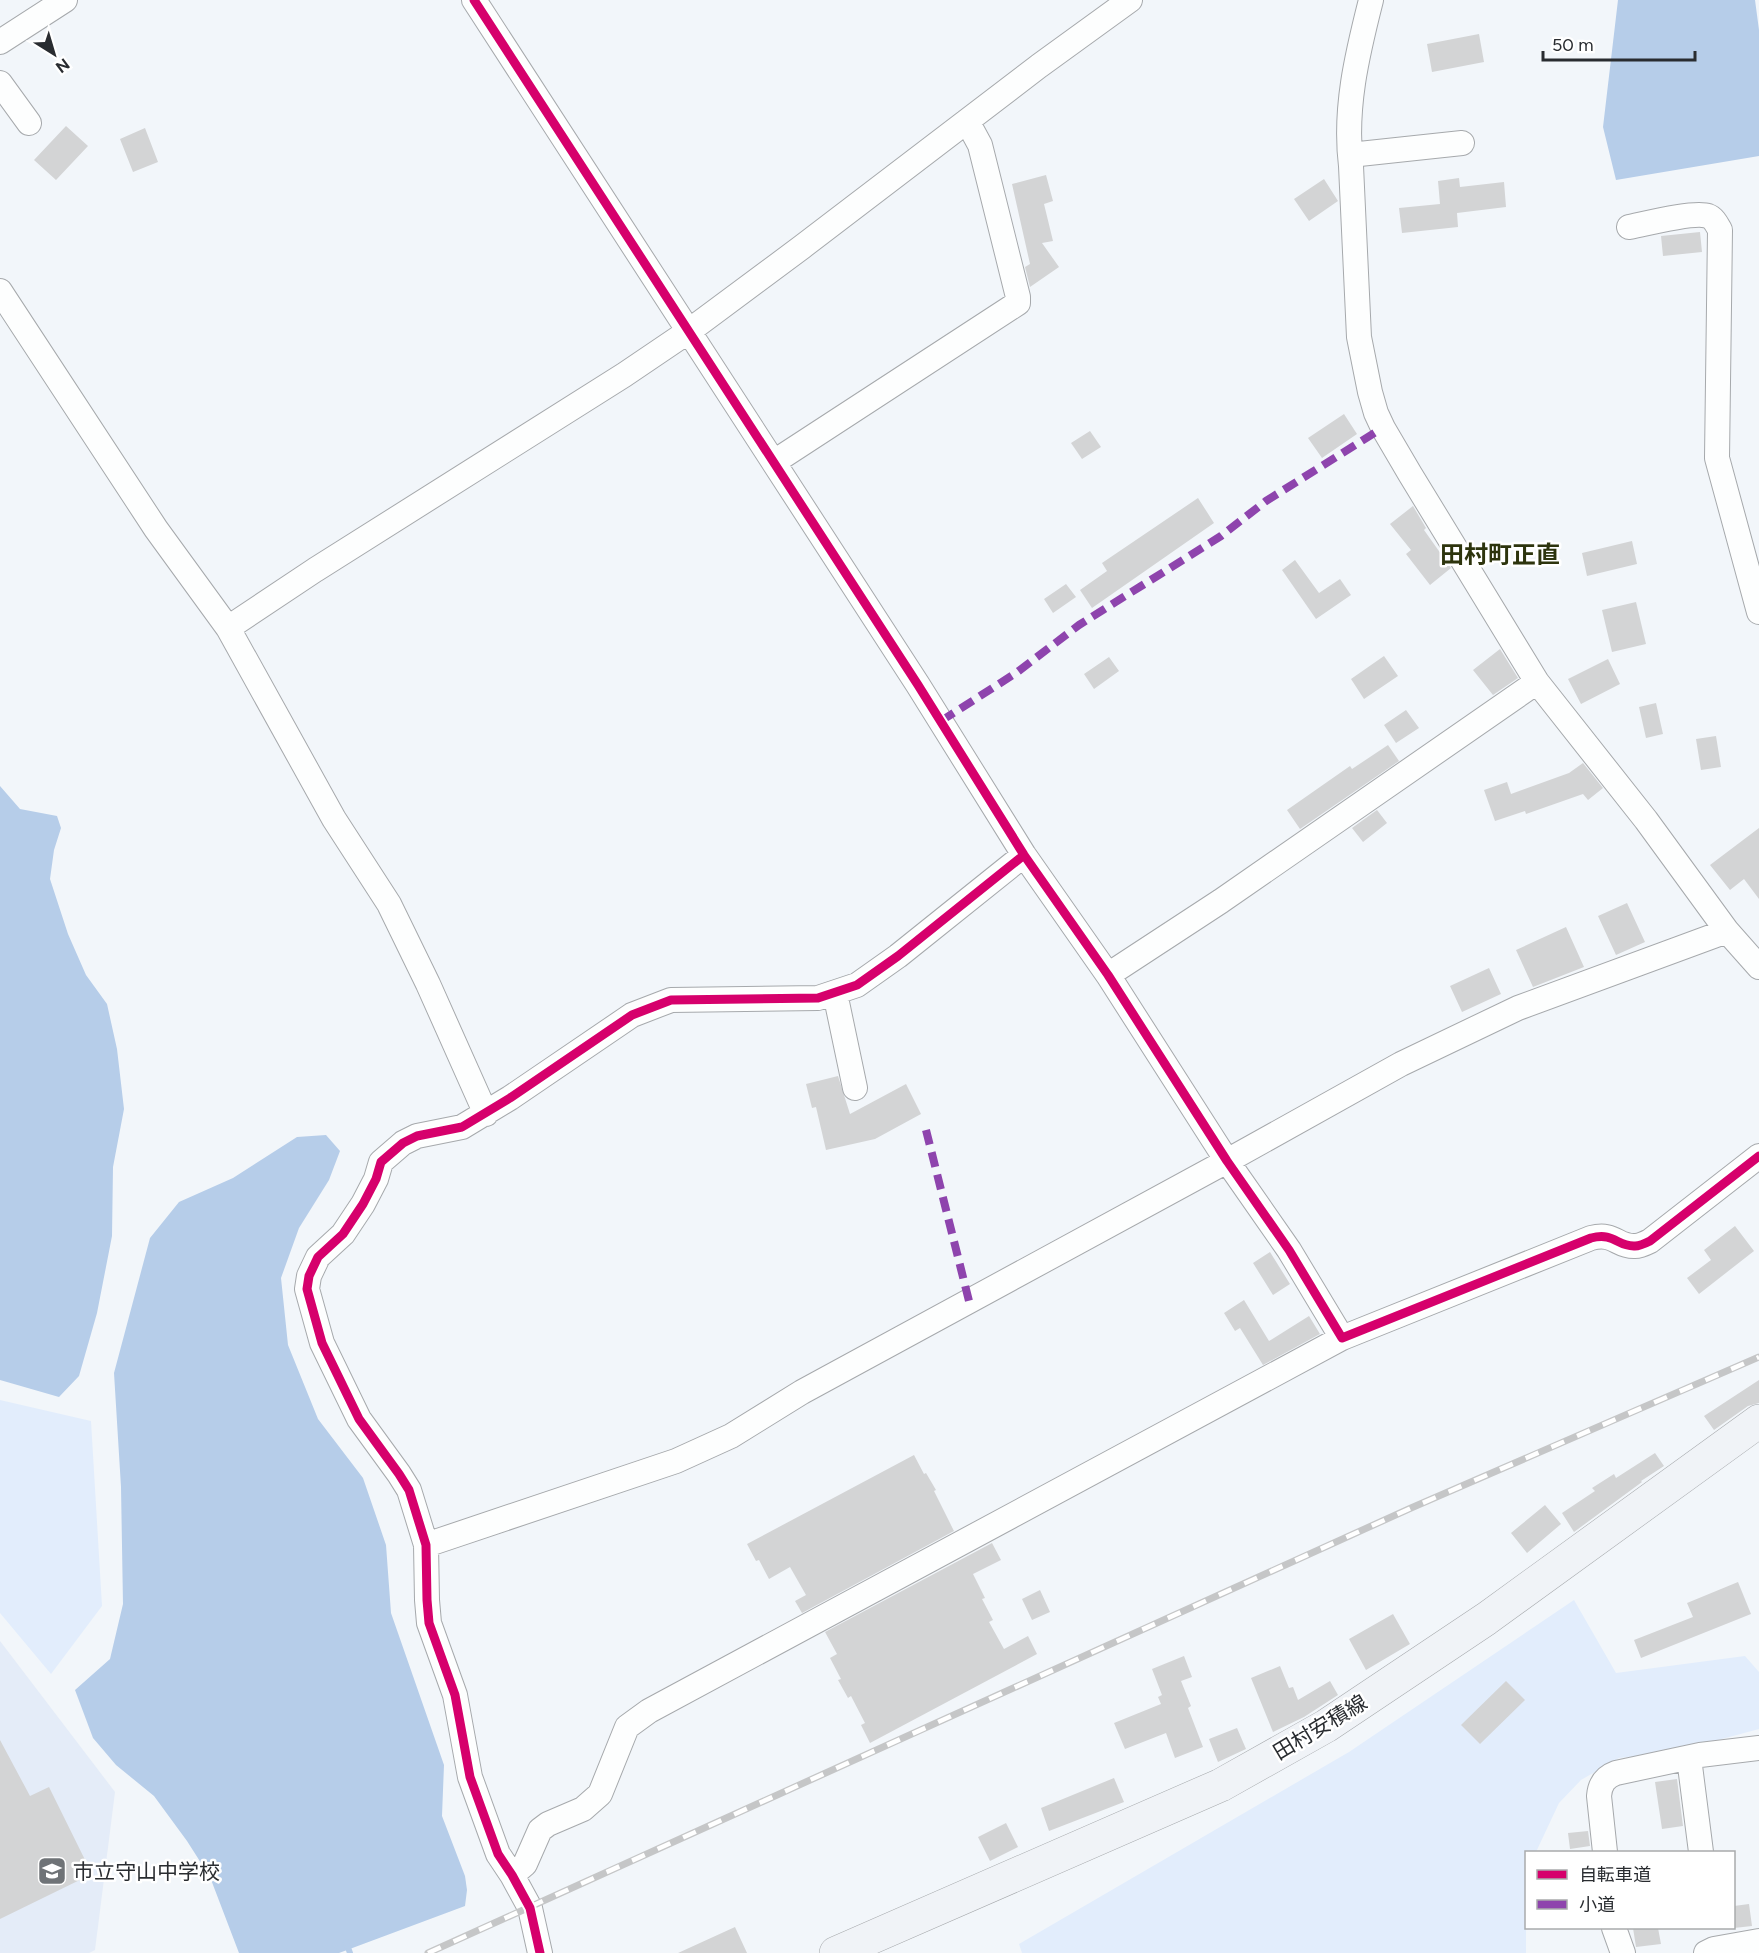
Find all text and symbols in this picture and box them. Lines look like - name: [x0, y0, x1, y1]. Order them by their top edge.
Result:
- north arrow: [24, 24, 84, 84]
- scale bar: [1543, 24, 1694, 62]
- text: 50 m: [1552, 34, 1594, 56]
- text: N: [52, 54, 73, 77]
- district label: 田村町正直: [1440, 540, 1560, 569]
- street label: 田村安積線: [1269, 1689, 1371, 1765]
- legend: [1525, 1851, 1735, 1929]
- school or university icon: 市立守山中学校: [36, 1855, 68, 1887]
- place label: 市立守山中学校: [73, 1859, 220, 1884]
- text: 自転車道: [1579, 1864, 1651, 1886]
- text: 小道: [1579, 1894, 1615, 1916]

